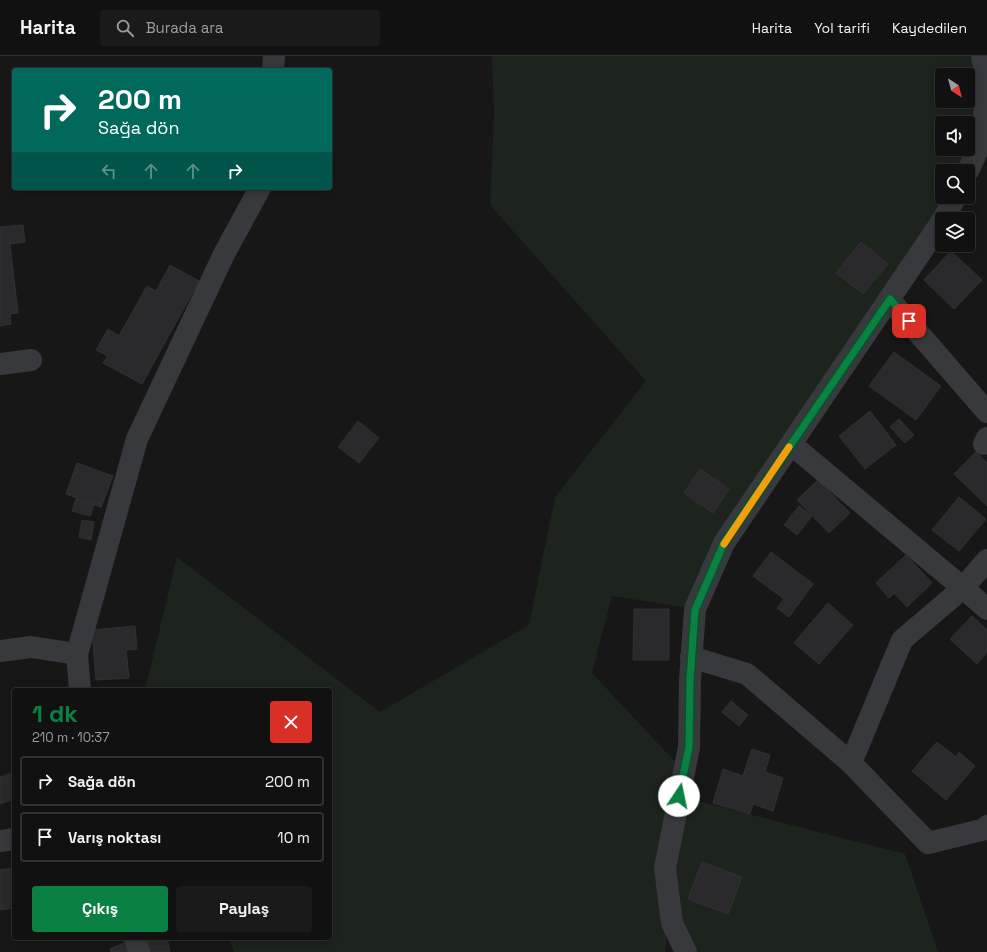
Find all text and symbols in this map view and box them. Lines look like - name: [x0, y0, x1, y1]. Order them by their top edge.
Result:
- search box: [100, 10, 380, 46]
- text: Harita: [20, 15, 76, 40]
- icon: search: [114, 17, 136, 39]
- text: Burada ara: [146, 18, 223, 37]
- text: Harita: [752, 19, 792, 37]
- text: Yol tarifi: [814, 19, 870, 37]
- text: Kaydedilen: [892, 19, 967, 37]
- north arrow: [935, 68, 975, 108]
- map controls: [935, 68, 975, 252]
- text: 200 m: [98, 81, 182, 117]
- icon: right: [32, 84, 84, 136]
- text: Sağa dön: [98, 116, 179, 139]
- button: sound: [935, 116, 975, 156]
- icon: left: [98, 160, 120, 182]
- icon: ahead: [140, 160, 162, 182]
- icon: ahead: [182, 160, 204, 182]
- icon: right: [224, 160, 246, 182]
- button: search: [935, 164, 975, 204]
- button: layers: [935, 212, 975, 252]
- pin: [892, 304, 926, 338]
- icon: arrive: [898, 310, 920, 332]
- text: 1 dk: [32, 698, 78, 729]
- button: close: [270, 701, 312, 743]
- text: 210 m · 10:37: [32, 729, 109, 746]
- icon: right: [34, 770, 56, 792]
- text: Sağa dön: [68, 772, 136, 791]
- text: 200 m: [265, 772, 310, 791]
- position arrow: [658, 775, 700, 817]
- icon: arrive: [34, 826, 56, 848]
- text: Varış noktası: [68, 828, 161, 847]
- text: 10 m: [277, 828, 310, 847]
- button: Çıkış: [32, 886, 168, 932]
- button: Paylaş: [176, 886, 312, 932]

